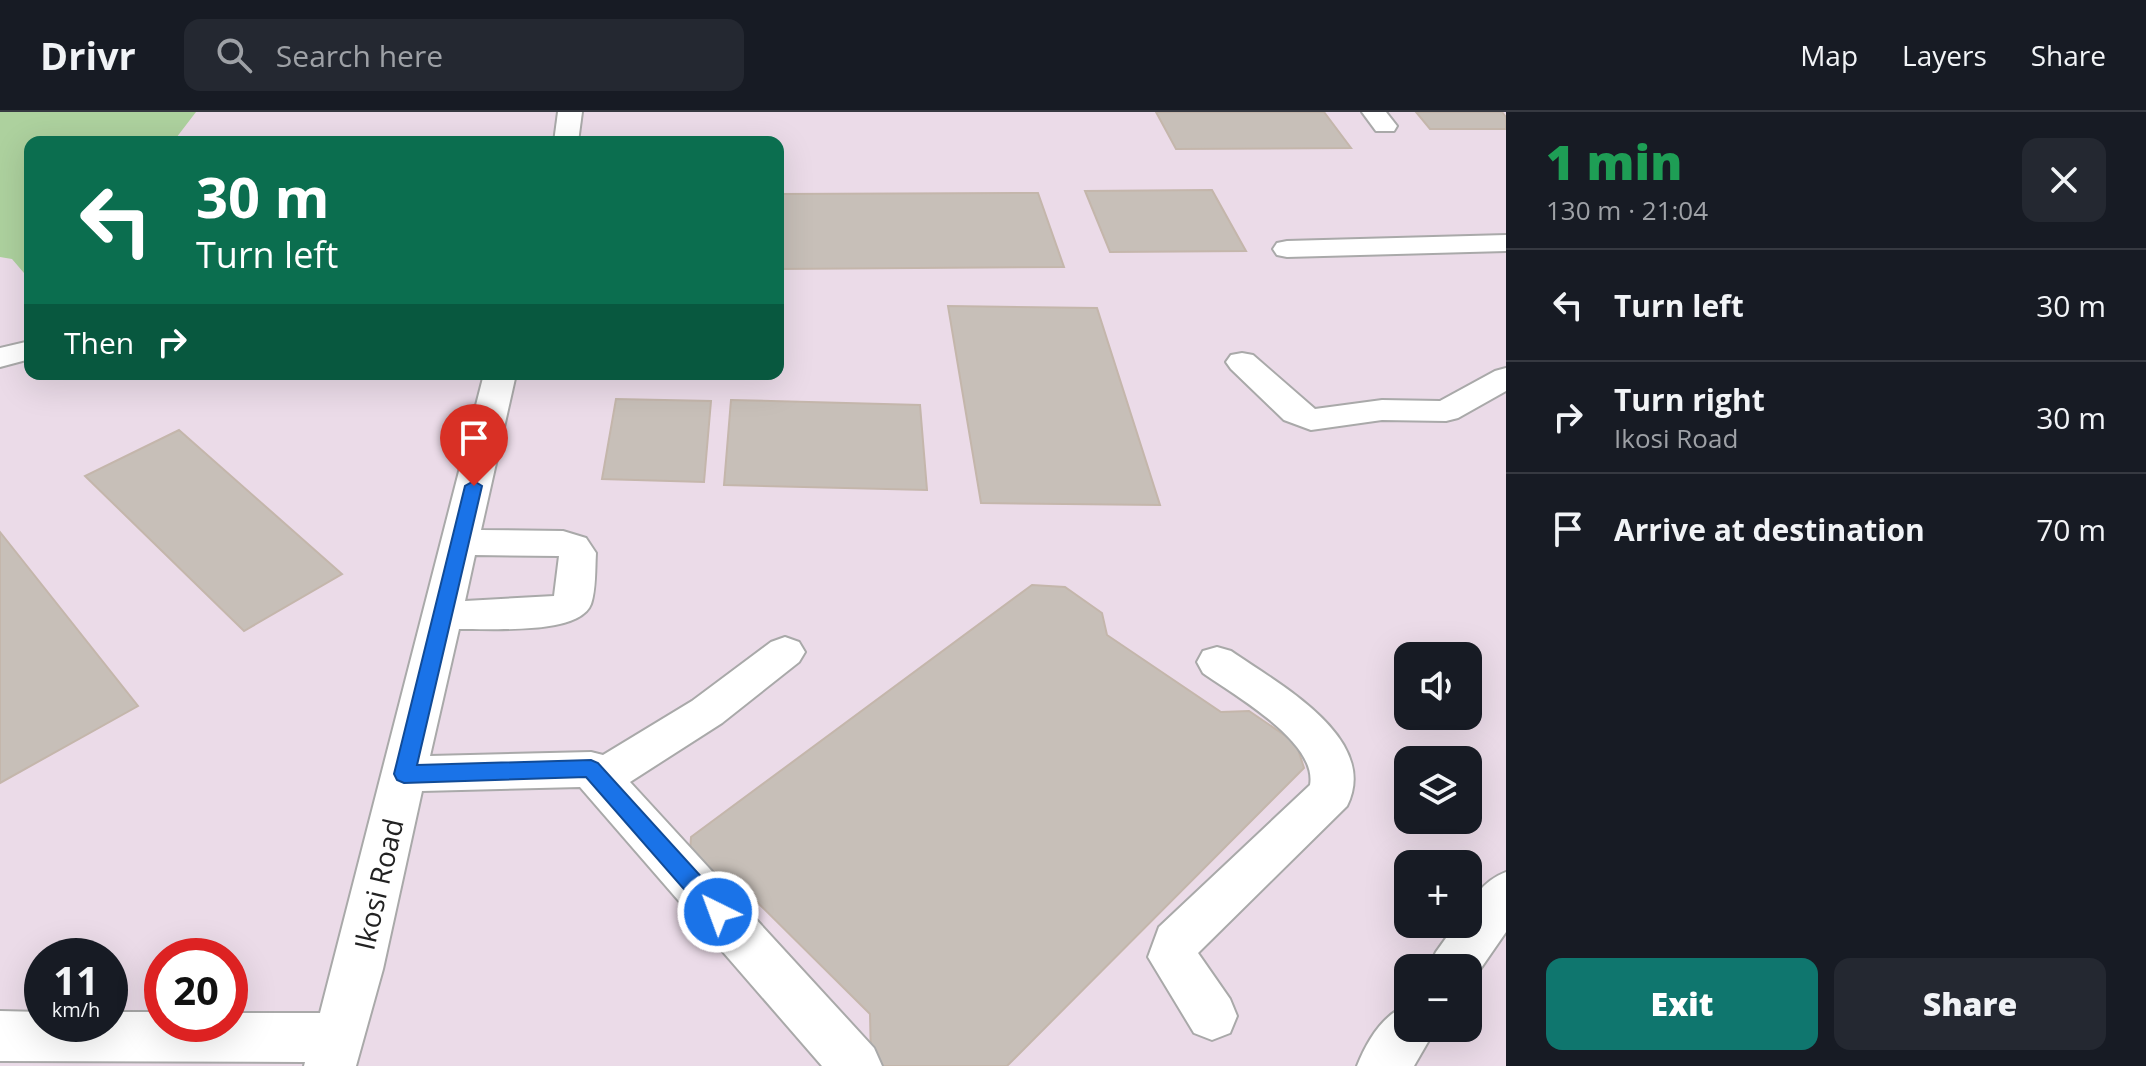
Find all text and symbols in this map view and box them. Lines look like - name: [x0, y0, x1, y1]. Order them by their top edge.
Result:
- search box: [184, 19, 744, 91]
- text: Drivr: [40, 29, 136, 81]
- icon: search: [212, 33, 256, 77]
- text: Search here: [276, 35, 443, 76]
- text: Map: [1800, 36, 1858, 74]
- text: Layers: [1902, 36, 1987, 74]
- text: Share: [2031, 36, 2106, 74]
- text: 1 min: [1546, 129, 1682, 194]
- button: close: [2022, 138, 2106, 222]
- text: 30 m: [196, 158, 330, 234]
- icon: left: [64, 168, 168, 272]
- text: 130 m · 21:04: [1546, 192, 1708, 228]
- text: Turn left: [196, 230, 338, 279]
- icon: left: [1546, 283, 1590, 327]
- text: Turn left: [1614, 285, 1744, 326]
- text: 30 m: [2036, 285, 2106, 326]
- icon: right: [150, 320, 194, 364]
- text: Then: [64, 322, 134, 363]
- text: Turn right: [1614, 379, 1765, 420]
- icon: right: [1546, 395, 1590, 439]
- text: 30 m: [2036, 397, 2106, 438]
- pin: [440, 404, 508, 486]
- icon: arrive: [452, 416, 496, 460]
- text: Ikosi Road: [1614, 420, 1738, 456]
- icon: arrive: [1546, 507, 1590, 551]
- text: Arrive at destination: [1614, 509, 1925, 550]
- text: 70 m: [2036, 509, 2106, 550]
- map controls: [1394, 642, 1482, 1042]
- button: sound: [1394, 642, 1482, 730]
- button: layers: [1394, 746, 1482, 834]
- street label: Ikosi Road: [344, 815, 412, 953]
- button: +: [1394, 850, 1482, 938]
- position arrow: [676, 870, 760, 954]
- speed limit sign: 20: [144, 938, 248, 1042]
- text: 11: [53, 952, 99, 1007]
- button: −: [1394, 954, 1482, 1042]
- button: Exit: [1546, 958, 1818, 1050]
- button: Share: [1834, 958, 2106, 1050]
- text: km/h: [52, 996, 100, 1023]

